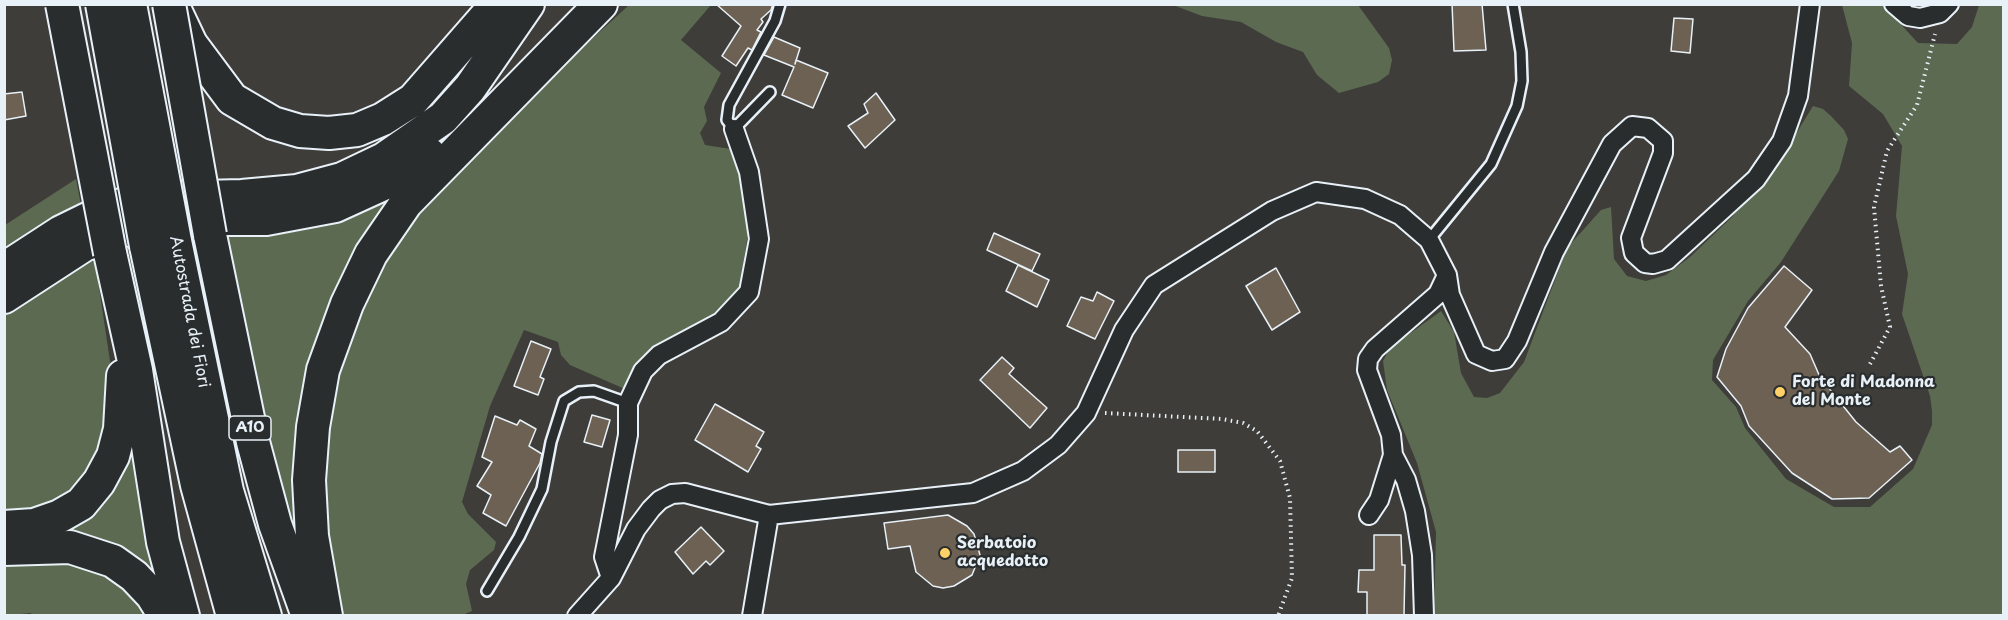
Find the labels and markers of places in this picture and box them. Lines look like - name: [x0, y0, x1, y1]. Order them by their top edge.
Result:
- place label: Forte di Madonna del Monte: [1792, 373, 1935, 411]
- marker: Forte di Madonna del Monte: [1773, 385, 1787, 399]
- place label: Serbatoio acquedotto: [957, 534, 1048, 572]
- marker: Serbatoio acquedotto: [938, 546, 952, 560]

